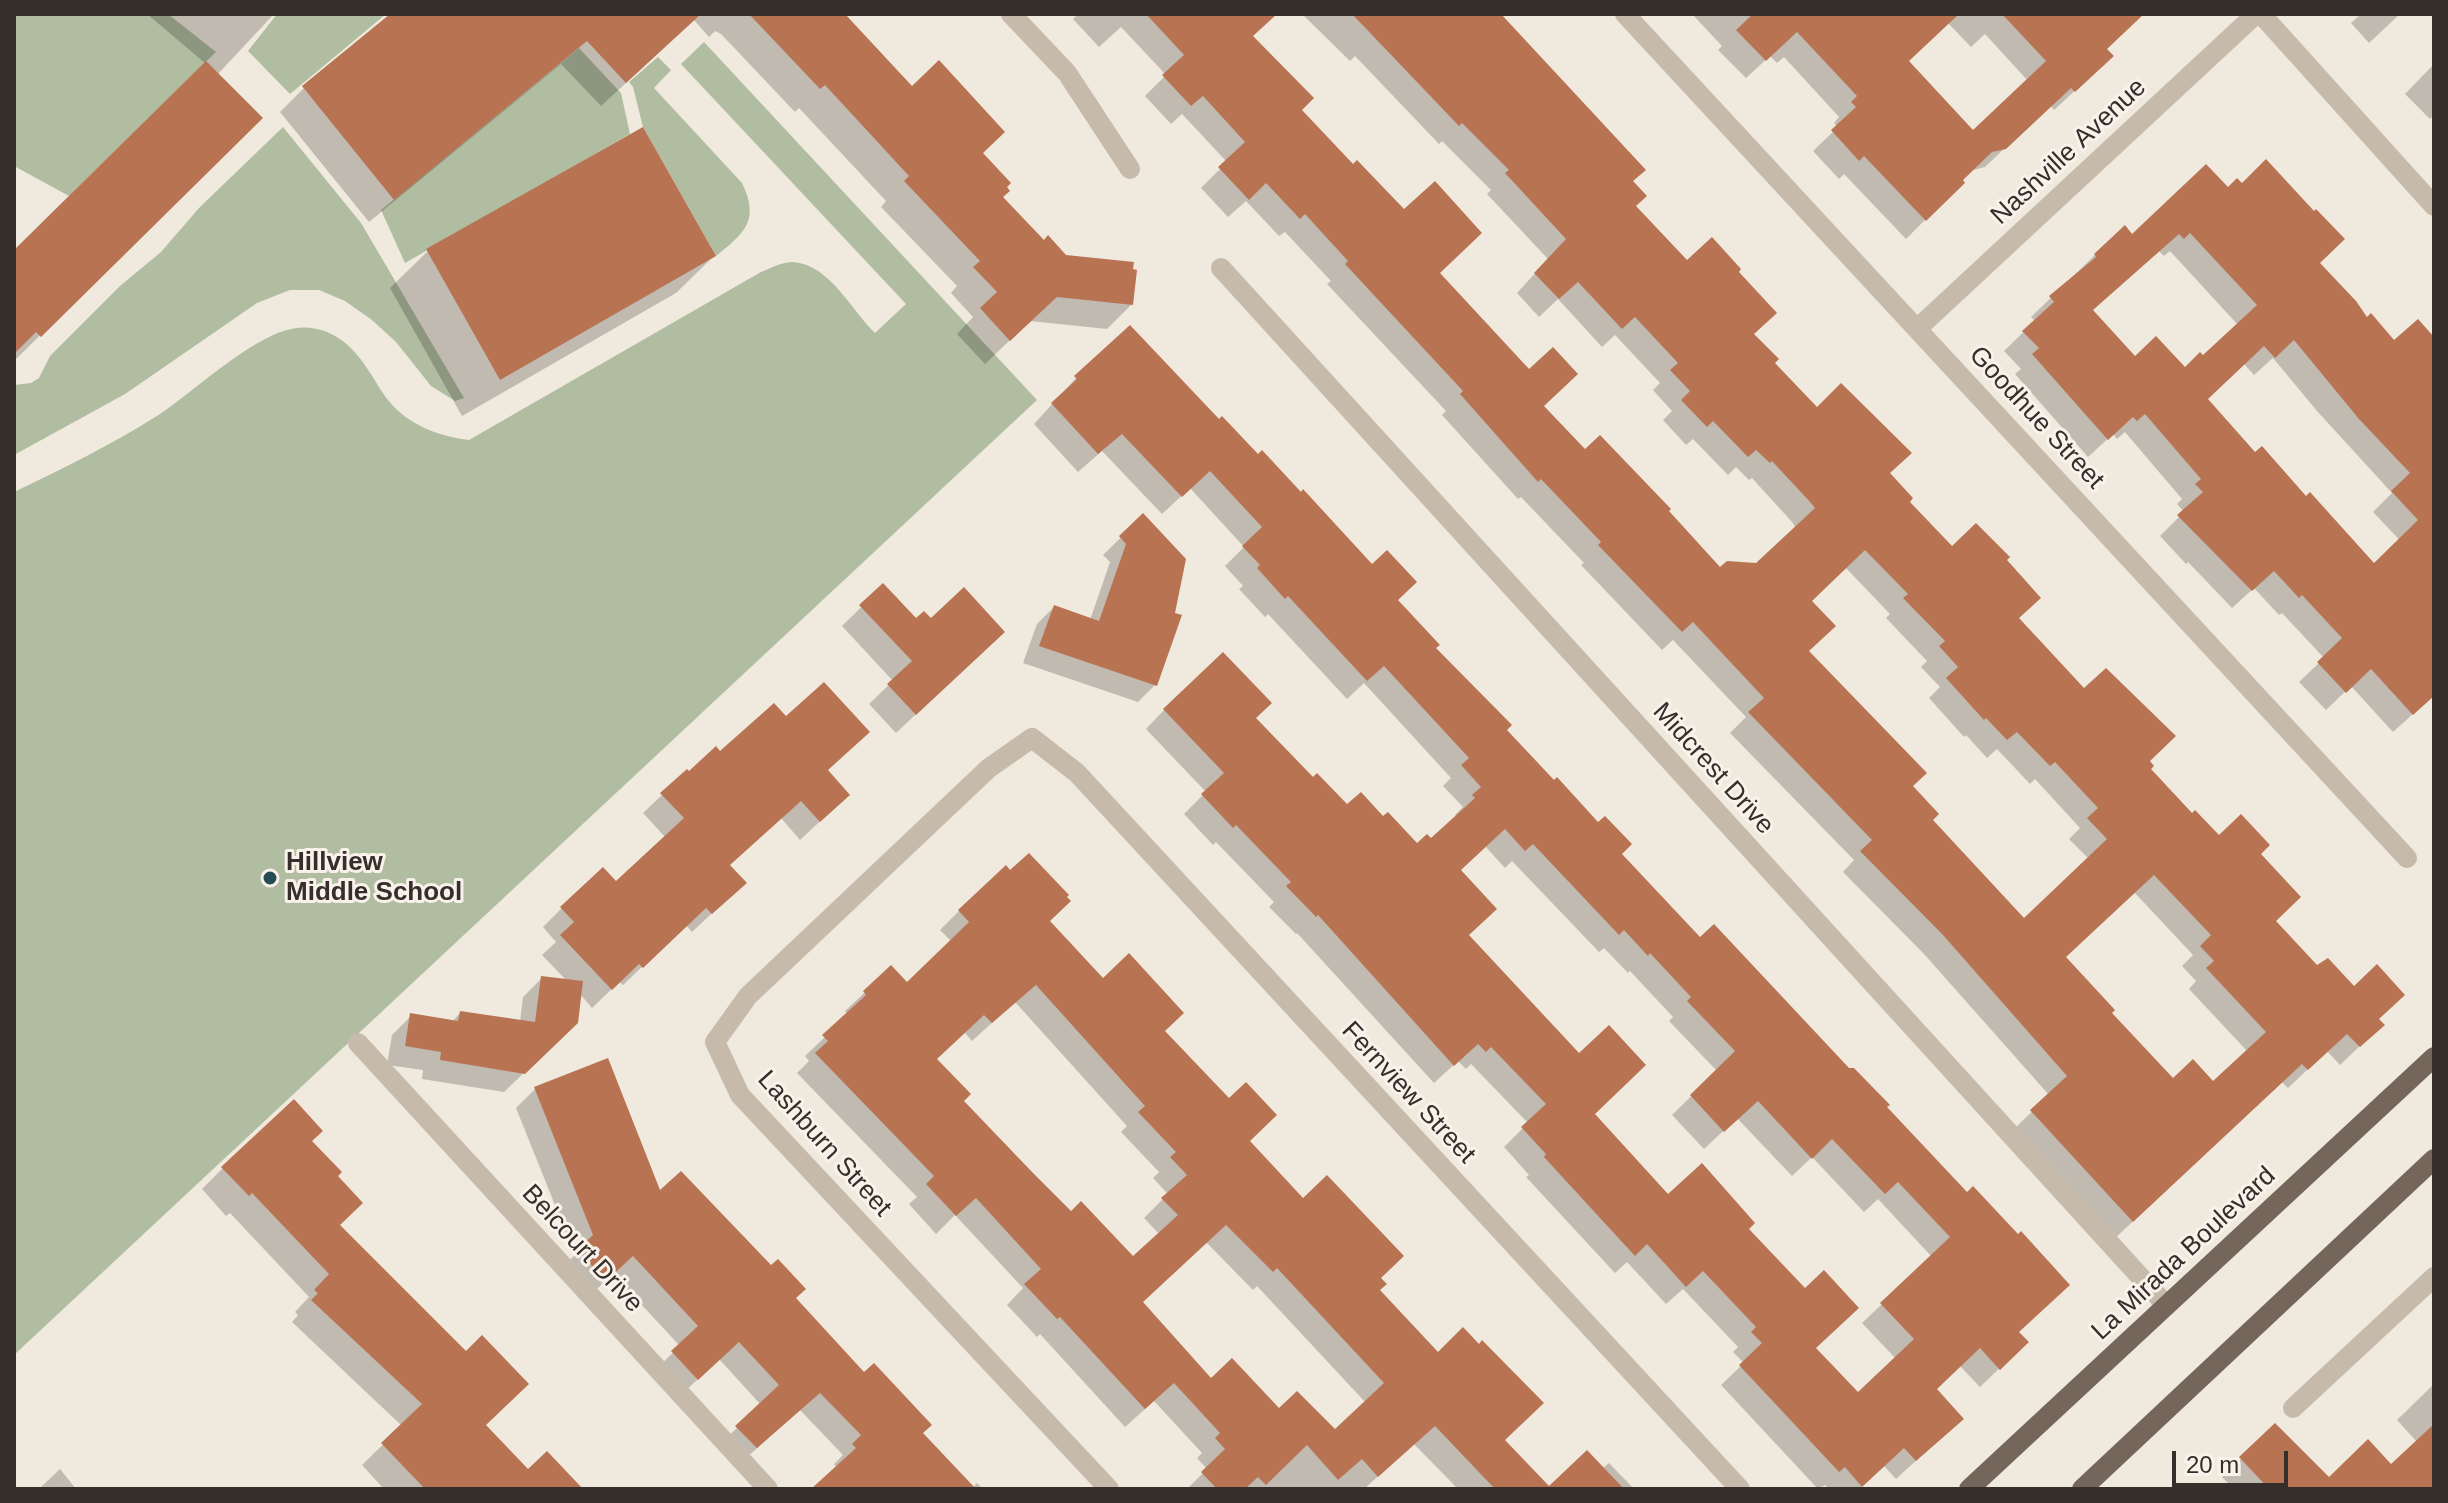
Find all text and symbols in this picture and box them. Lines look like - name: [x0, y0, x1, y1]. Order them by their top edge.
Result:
- street label: Nashville Avenue: [1985, 72, 2153, 232]
- street label: Goodhue Street: [1962, 340, 2110, 496]
- street label: Midcrest Drive: [1646, 697, 1780, 841]
- place label: Hillview Middle School: [286, 847, 462, 908]
- marker: Hillview Middle School: [261, 869, 279, 887]
- street label: Fernview Street: [1335, 1016, 1481, 1170]
- street label: Lashburn Street: [751, 1065, 897, 1223]
- street label: La Mirada Boulevard: [2086, 1161, 2282, 1347]
- street label: Belcourt Drive: [515, 1179, 649, 1319]
- scale bar: [2176, 1435, 2292, 1485]
- text: 20 m: [2186, 1451, 2239, 1478]

